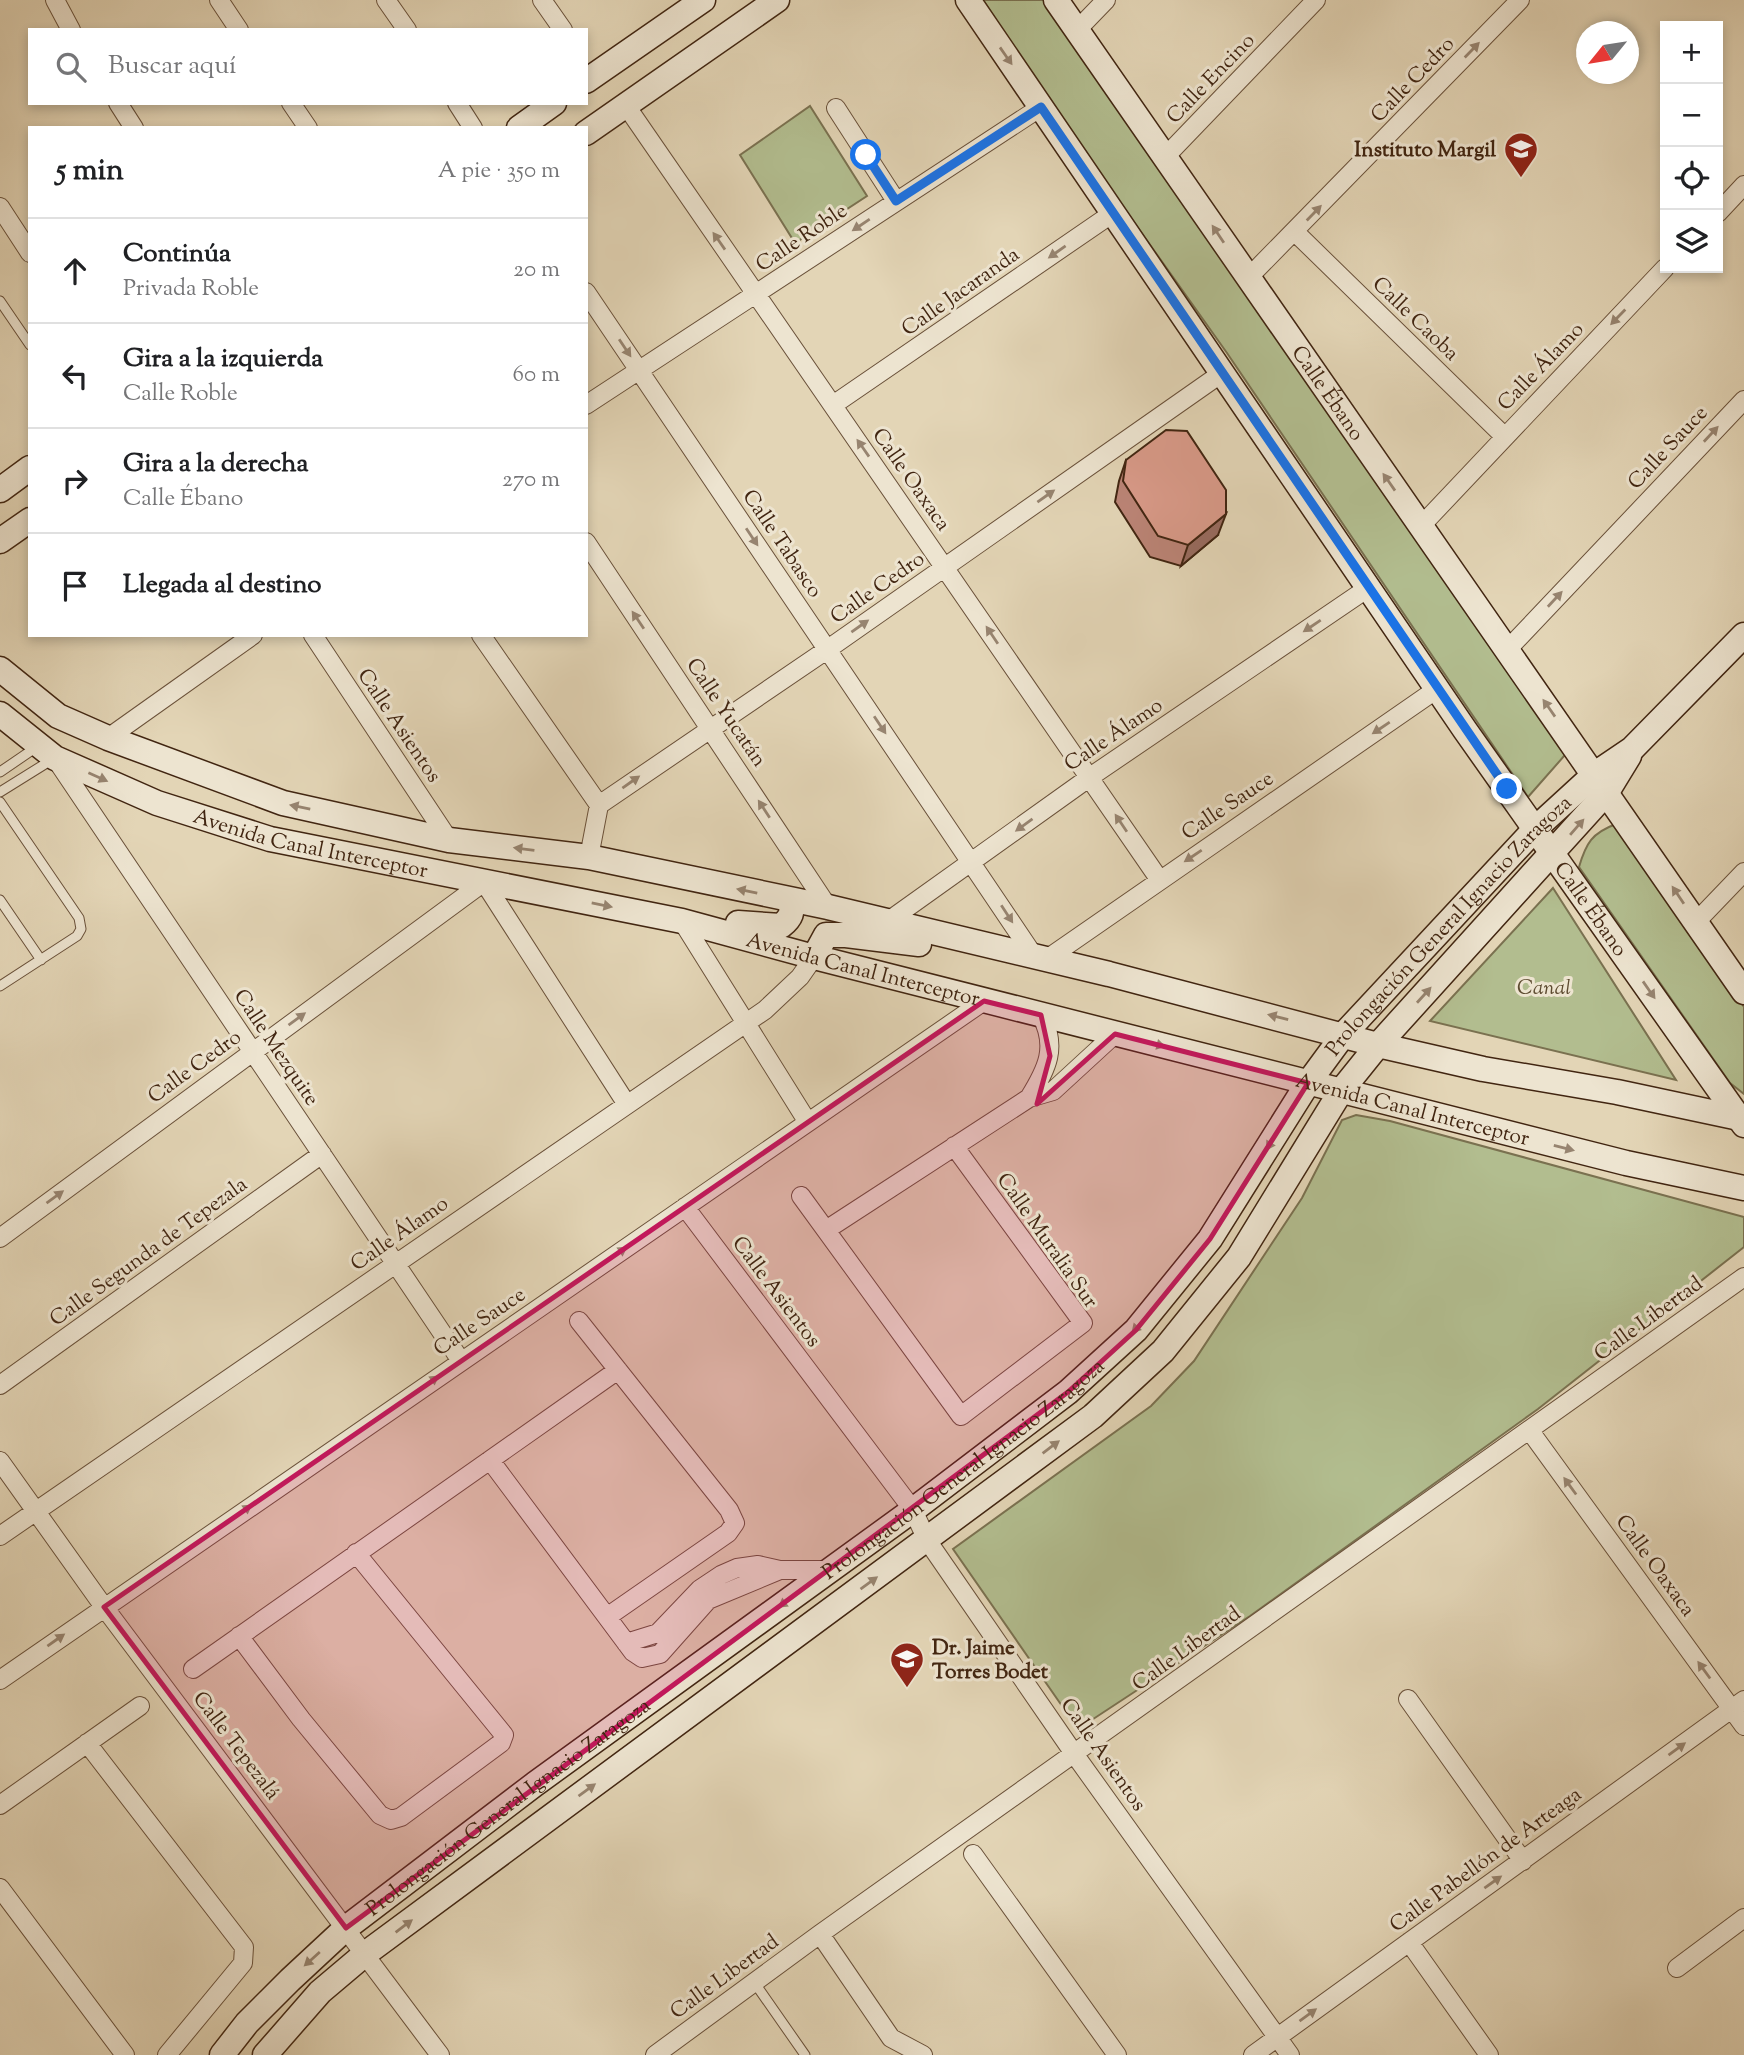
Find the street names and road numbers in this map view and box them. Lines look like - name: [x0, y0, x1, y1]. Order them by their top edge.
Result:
- street label: Calle Encino: [1160, 27, 1263, 132]
- street label: Calle Cedro: [1365, 31, 1462, 130]
- street label: Calle Roble: [750, 197, 854, 280]
- street label: Calle Jacaranda: [896, 241, 1026, 344]
- street label: Calle Caoba: [1364, 270, 1465, 369]
- street label: Calle Álamo: [1491, 316, 1592, 419]
- street label: Calle Ébano: [1283, 340, 1370, 448]
- street label: Calle Sauce: [1622, 400, 1715, 497]
- street label: Calle Oaxaca: [864, 422, 957, 538]
- street label: Calle Tabasco: [734, 484, 829, 604]
- street label: Calle Cedro: [825, 545, 931, 632]
- street label: Calle Yucatán: [678, 653, 773, 774]
- street label: Calle Asientos: [349, 663, 448, 789]
- street label: Calle Álamo: [1059, 692, 1169, 780]
- street label: Calle Sauce: [1176, 765, 1280, 849]
- street label: Prolongación General Ignacio Zaragoza: [1319, 789, 1580, 1063]
- street label: Avenida Canal Interceptor: [189, 802, 430, 887]
- street label: Calle Ébano: [1546, 856, 1634, 964]
- street label: Avenida Canal Interceptor: [742, 926, 983, 1015]
- street label: Calle Mezquite: [225, 984, 326, 1113]
- street label: Calle Cedro: [142, 1023, 248, 1112]
- street label: Avenida Canal Interceptor: [1292, 1067, 1532, 1155]
- street label: Calle Muralia Sur: [988, 1167, 1104, 1315]
- street label: Calle Segunda de Tepezala: [44, 1170, 255, 1335]
- street label: Calle Álamo: [345, 1190, 455, 1279]
- street label: Calle Asientos: [724, 1230, 827, 1354]
- street label: Calle Libertad: [1589, 1270, 1710, 1369]
- street label: Calle Sauce: [428, 1281, 532, 1365]
- street label: Prolongación General Ignacio Zaragoza: [817, 1352, 1112, 1588]
- street label: Calle Oaxaca: [1607, 1509, 1702, 1624]
- street label: Calle Libertad: [1127, 1600, 1248, 1699]
- street label: Calle Tepezalá: [185, 1686, 286, 1807]
- street label: Prolongación General Ignacio Zaragoza: [360, 1692, 658, 1925]
- street label: Calle Asientos: [1052, 1692, 1153, 1818]
- street label: Calle Pabellón de Arteaga: [1384, 1780, 1589, 1941]
- street label: Calle Libertad: [665, 1928, 786, 2027]

